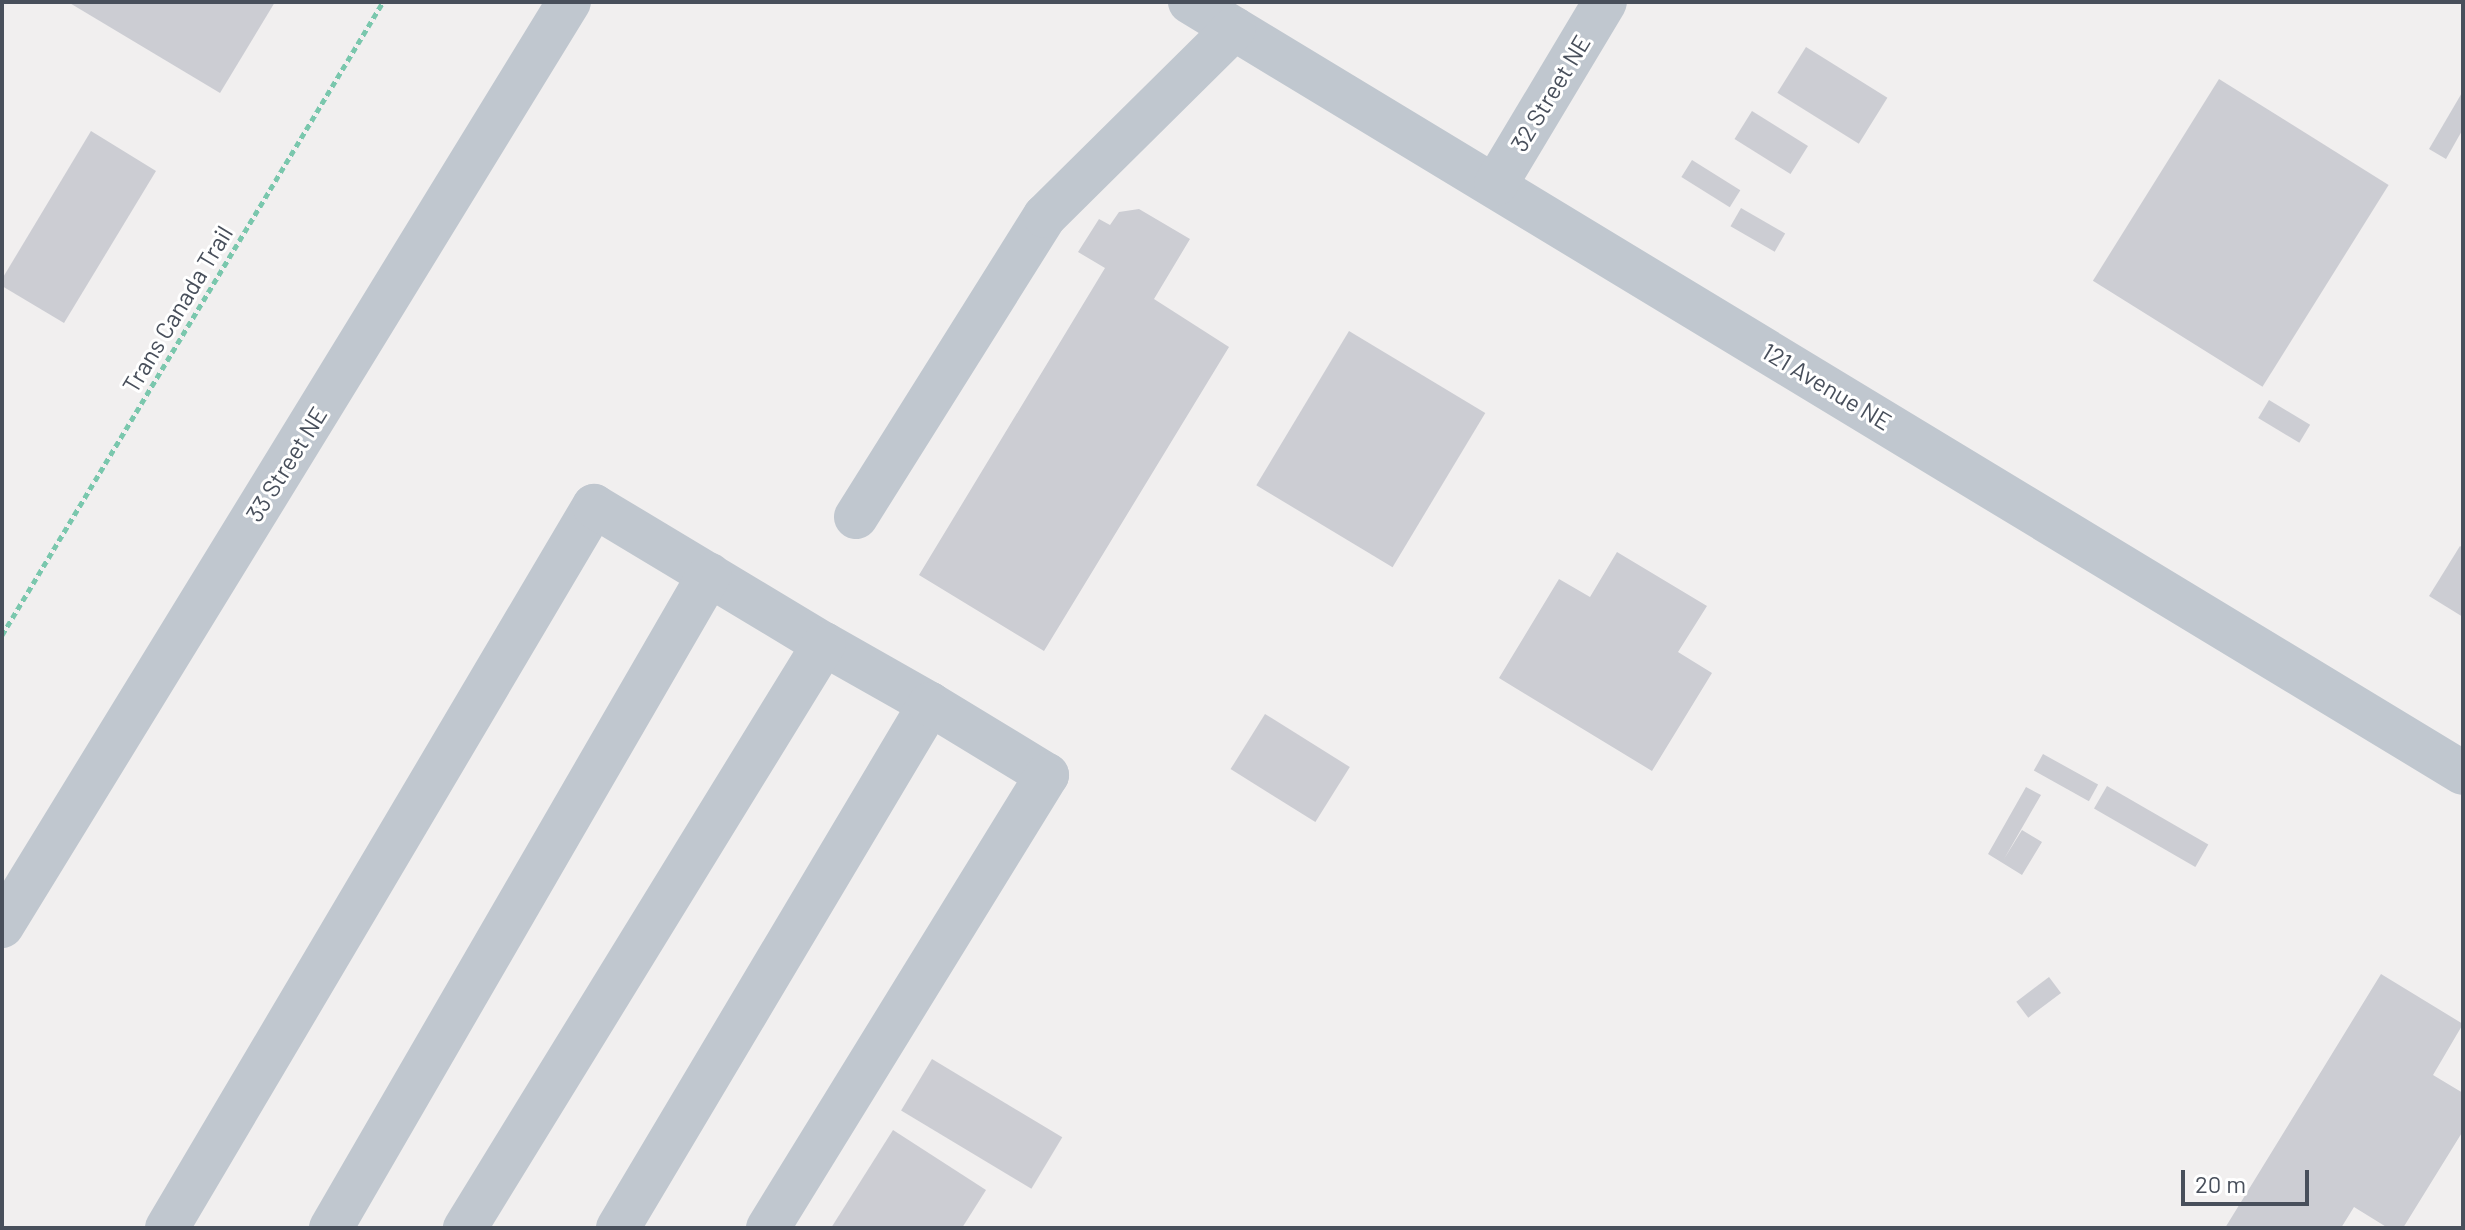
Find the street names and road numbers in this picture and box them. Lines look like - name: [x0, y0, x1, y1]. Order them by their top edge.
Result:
- street label: 32 Street NE: [1504, 30, 1596, 156]
- street label: Trans Canada Trail: [116, 220, 238, 398]
- street label: 121 Avenue NE: [1757, 336, 1897, 436]
- street label: 33 Street NE: [239, 401, 333, 527]

